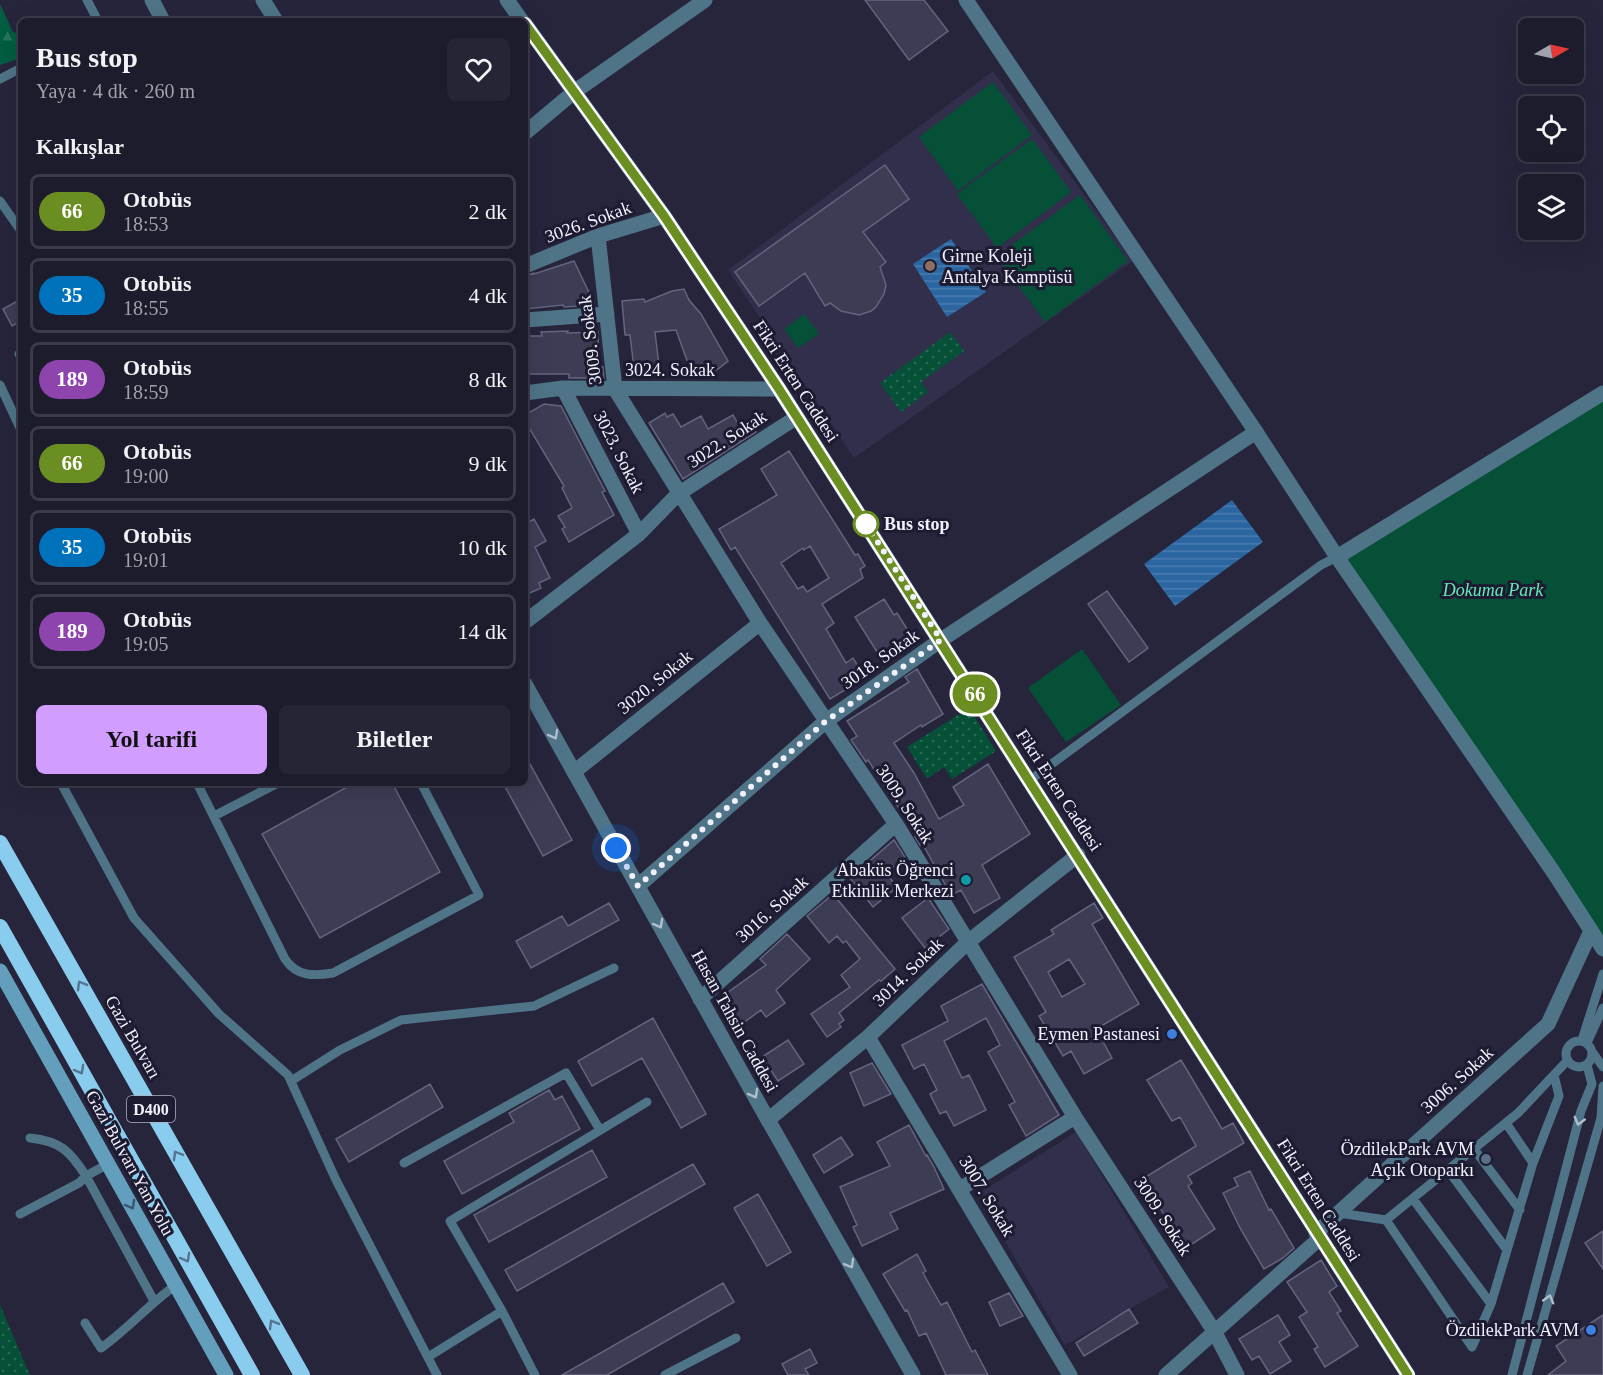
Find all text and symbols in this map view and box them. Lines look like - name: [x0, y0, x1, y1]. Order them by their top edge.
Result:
- north arrow: [1518, 18, 1584, 84]
- map controls: [1518, 18, 1584, 240]
- button: heart: [447, 38, 510, 101]
- text: Bus stop: [36, 42, 138, 73]
- text: Yaya · 4 dk · 260 m: [36, 80, 195, 102]
- button: locate: [1518, 96, 1584, 162]
- text: Kalkışlar: [36, 134, 124, 159]
- button: layers: [1518, 174, 1584, 240]
- text: Otobüs: [123, 187, 191, 212]
- street label: 3026. Sokak: [542, 197, 634, 247]
- text: 66: [62, 199, 83, 223]
- text: 2 dk: [469, 199, 507, 224]
- text: 18:53: [123, 213, 169, 235]
- place label: Girne Koleji Antalya Kampüsü: [942, 246, 1072, 287]
- marker: Girne Koleji Antalya Kampüsü: [923, 259, 937, 273]
- text: Otobüs: [123, 271, 191, 296]
- text: 35: [62, 283, 83, 307]
- text: 4 dk: [469, 283, 507, 308]
- street label: 3009. Sokak: [575, 294, 605, 386]
- text: 18:55: [123, 297, 169, 319]
- street label: Fikri Erten Caddesi: [749, 316, 843, 446]
- text: Otobüs: [123, 355, 191, 380]
- street label: 3024. Sokak: [625, 360, 715, 380]
- text: 189: [56, 367, 88, 391]
- text: 8 dk: [469, 367, 507, 392]
- text: 18:59: [123, 381, 169, 403]
- street label: 3022. Sokak: [684, 406, 770, 472]
- street label: 3023. Sokak: [590, 407, 648, 497]
- text: Otobüs: [123, 439, 191, 464]
- text: 66: [62, 451, 83, 475]
- text: 9 dk: [469, 451, 507, 476]
- text: 19:00: [123, 465, 169, 487]
- marker: Bus stop: [853, 511, 879, 537]
- place label: Bus stop: [884, 514, 950, 534]
- text: Otobüs: [123, 523, 191, 548]
- text: 35: [62, 535, 83, 559]
- text: 10 dk: [458, 535, 507, 560]
- text: 19:01: [123, 549, 169, 571]
- park label: Dokuma Park: [1442, 580, 1544, 600]
- text: Otobüs: [123, 607, 191, 632]
- text: 189: [56, 619, 88, 643]
- text: 14 dk: [458, 619, 507, 644]
- street label: 3018. Sokak: [837, 625, 923, 693]
- text: 19:05: [123, 633, 169, 655]
- street label: 3020. Sokak: [614, 646, 696, 718]
- line badge: 66: [948, 674, 1002, 714]
- text: 66: [965, 682, 986, 706]
- button: Yol tarifi: [36, 705, 267, 774]
- button: Biletler: [279, 705, 510, 774]
- street label: Fikri Erten Caddesi: [1012, 725, 1106, 855]
- one-way arrow: [546, 729, 558, 739]
- street label: 3009. Sokak: [872, 761, 938, 847]
- your location: [601, 833, 631, 863]
- place label: Abaküs Öğrenci Etkinlik Merkezi: [832, 860, 954, 901]
- street label: 3016. Sokak: [732, 871, 812, 947]
- marker: Abaküs Öğrenci Etkinlik Merkezi: [959, 873, 973, 887]
- one-way arrow: [651, 918, 663, 928]
- street label: 3014. Sokak: [869, 934, 947, 1010]
- street label: Hasan Tahsin Caddesi: [688, 946, 782, 1096]
- one-way arrow: [76, 981, 88, 991]
- street label: Gazi Bulvarı: [101, 992, 165, 1082]
- place label: Eymen Pastanesi: [1038, 1024, 1160, 1044]
- marker: Eymen Pastanesi: [1165, 1027, 1179, 1041]
- street label: 3006. Sokak: [1417, 1042, 1497, 1118]
- one-way arrow: [73, 1063, 84, 1074]
- street label: Gazi Bulvarı Yan Yolu: [82, 1087, 178, 1239]
- one-way arrow: [746, 1088, 758, 1098]
- road number: D400: [127, 1096, 175, 1122]
- one-way arrow: [1574, 1115, 1586, 1126]
- street label: Fikri Erten Caddesi: [1273, 1135, 1365, 1265]
- place label: ÖzdilekPark AVM Açık Otoparkı: [1341, 1139, 1474, 1180]
- one-way arrow: [173, 1150, 184, 1161]
- street label: 3007. Sokak: [955, 1152, 1019, 1240]
- marker: ÖzdilekPark AVM Açık Otoparkı: [1479, 1152, 1493, 1166]
- street label: 3009. Sokak: [1130, 1173, 1196, 1259]
- one-way arrow: [124, 1199, 135, 1209]
- one-way arrow: [179, 1252, 191, 1262]
- one-way arrow: [843, 1258, 854, 1268]
- one-way arrow: [1542, 1294, 1554, 1305]
- one-way arrow: [269, 1320, 281, 1330]
- place label: ÖzdilekPark AVM: [1446, 1320, 1579, 1340]
- marker: ÖzdilekPark AVM: [1584, 1323, 1598, 1337]

